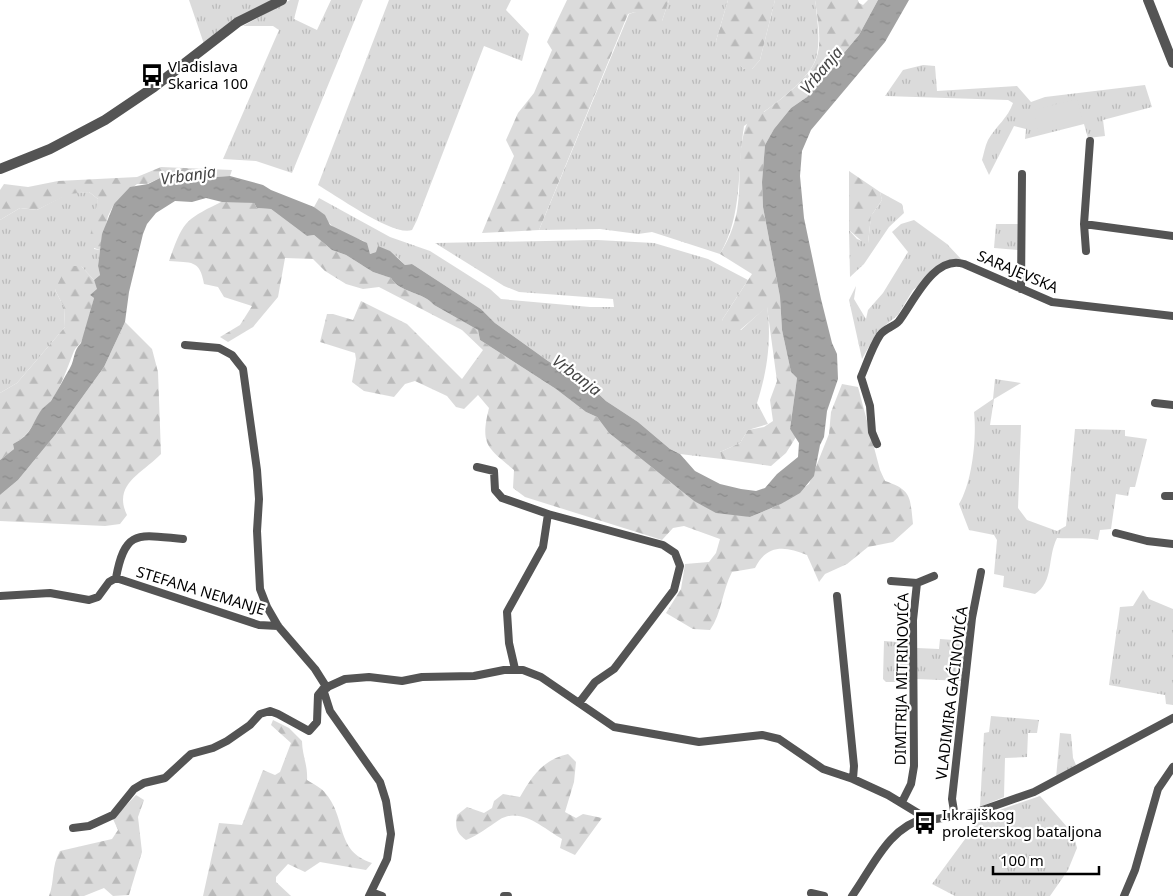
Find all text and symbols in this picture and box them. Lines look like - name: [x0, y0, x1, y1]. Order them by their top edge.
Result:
- water label: Vrbanja: [795, 42, 847, 98]
- place label: Vladislava Skarica 100: [168, 56, 248, 93]
- bus stop icon: Vladislava Skarica 100: [139, 62, 165, 88]
- water label: Vrbanja: [159, 160, 217, 190]
- street label: SARAJEVSKA: [974, 245, 1062, 297]
- water label: Vrbanja: [548, 349, 606, 401]
- street label: STEFANA NEMANJE: [134, 561, 268, 619]
- street label: DIMITRIJA MITRINOVIĆA: [889, 592, 913, 765]
- street label: VLADIMIRA GAĆINOVIĆA: [930, 605, 972, 781]
- place label: I krajiškog proleterskog bataljona: [942, 804, 1102, 841]
- bus stop icon: I krajiškog proleterskog bataljona: [912, 810, 938, 836]
- scale bar: [993, 844, 1099, 876]
- text: 100 m: [1000, 850, 1044, 870]

